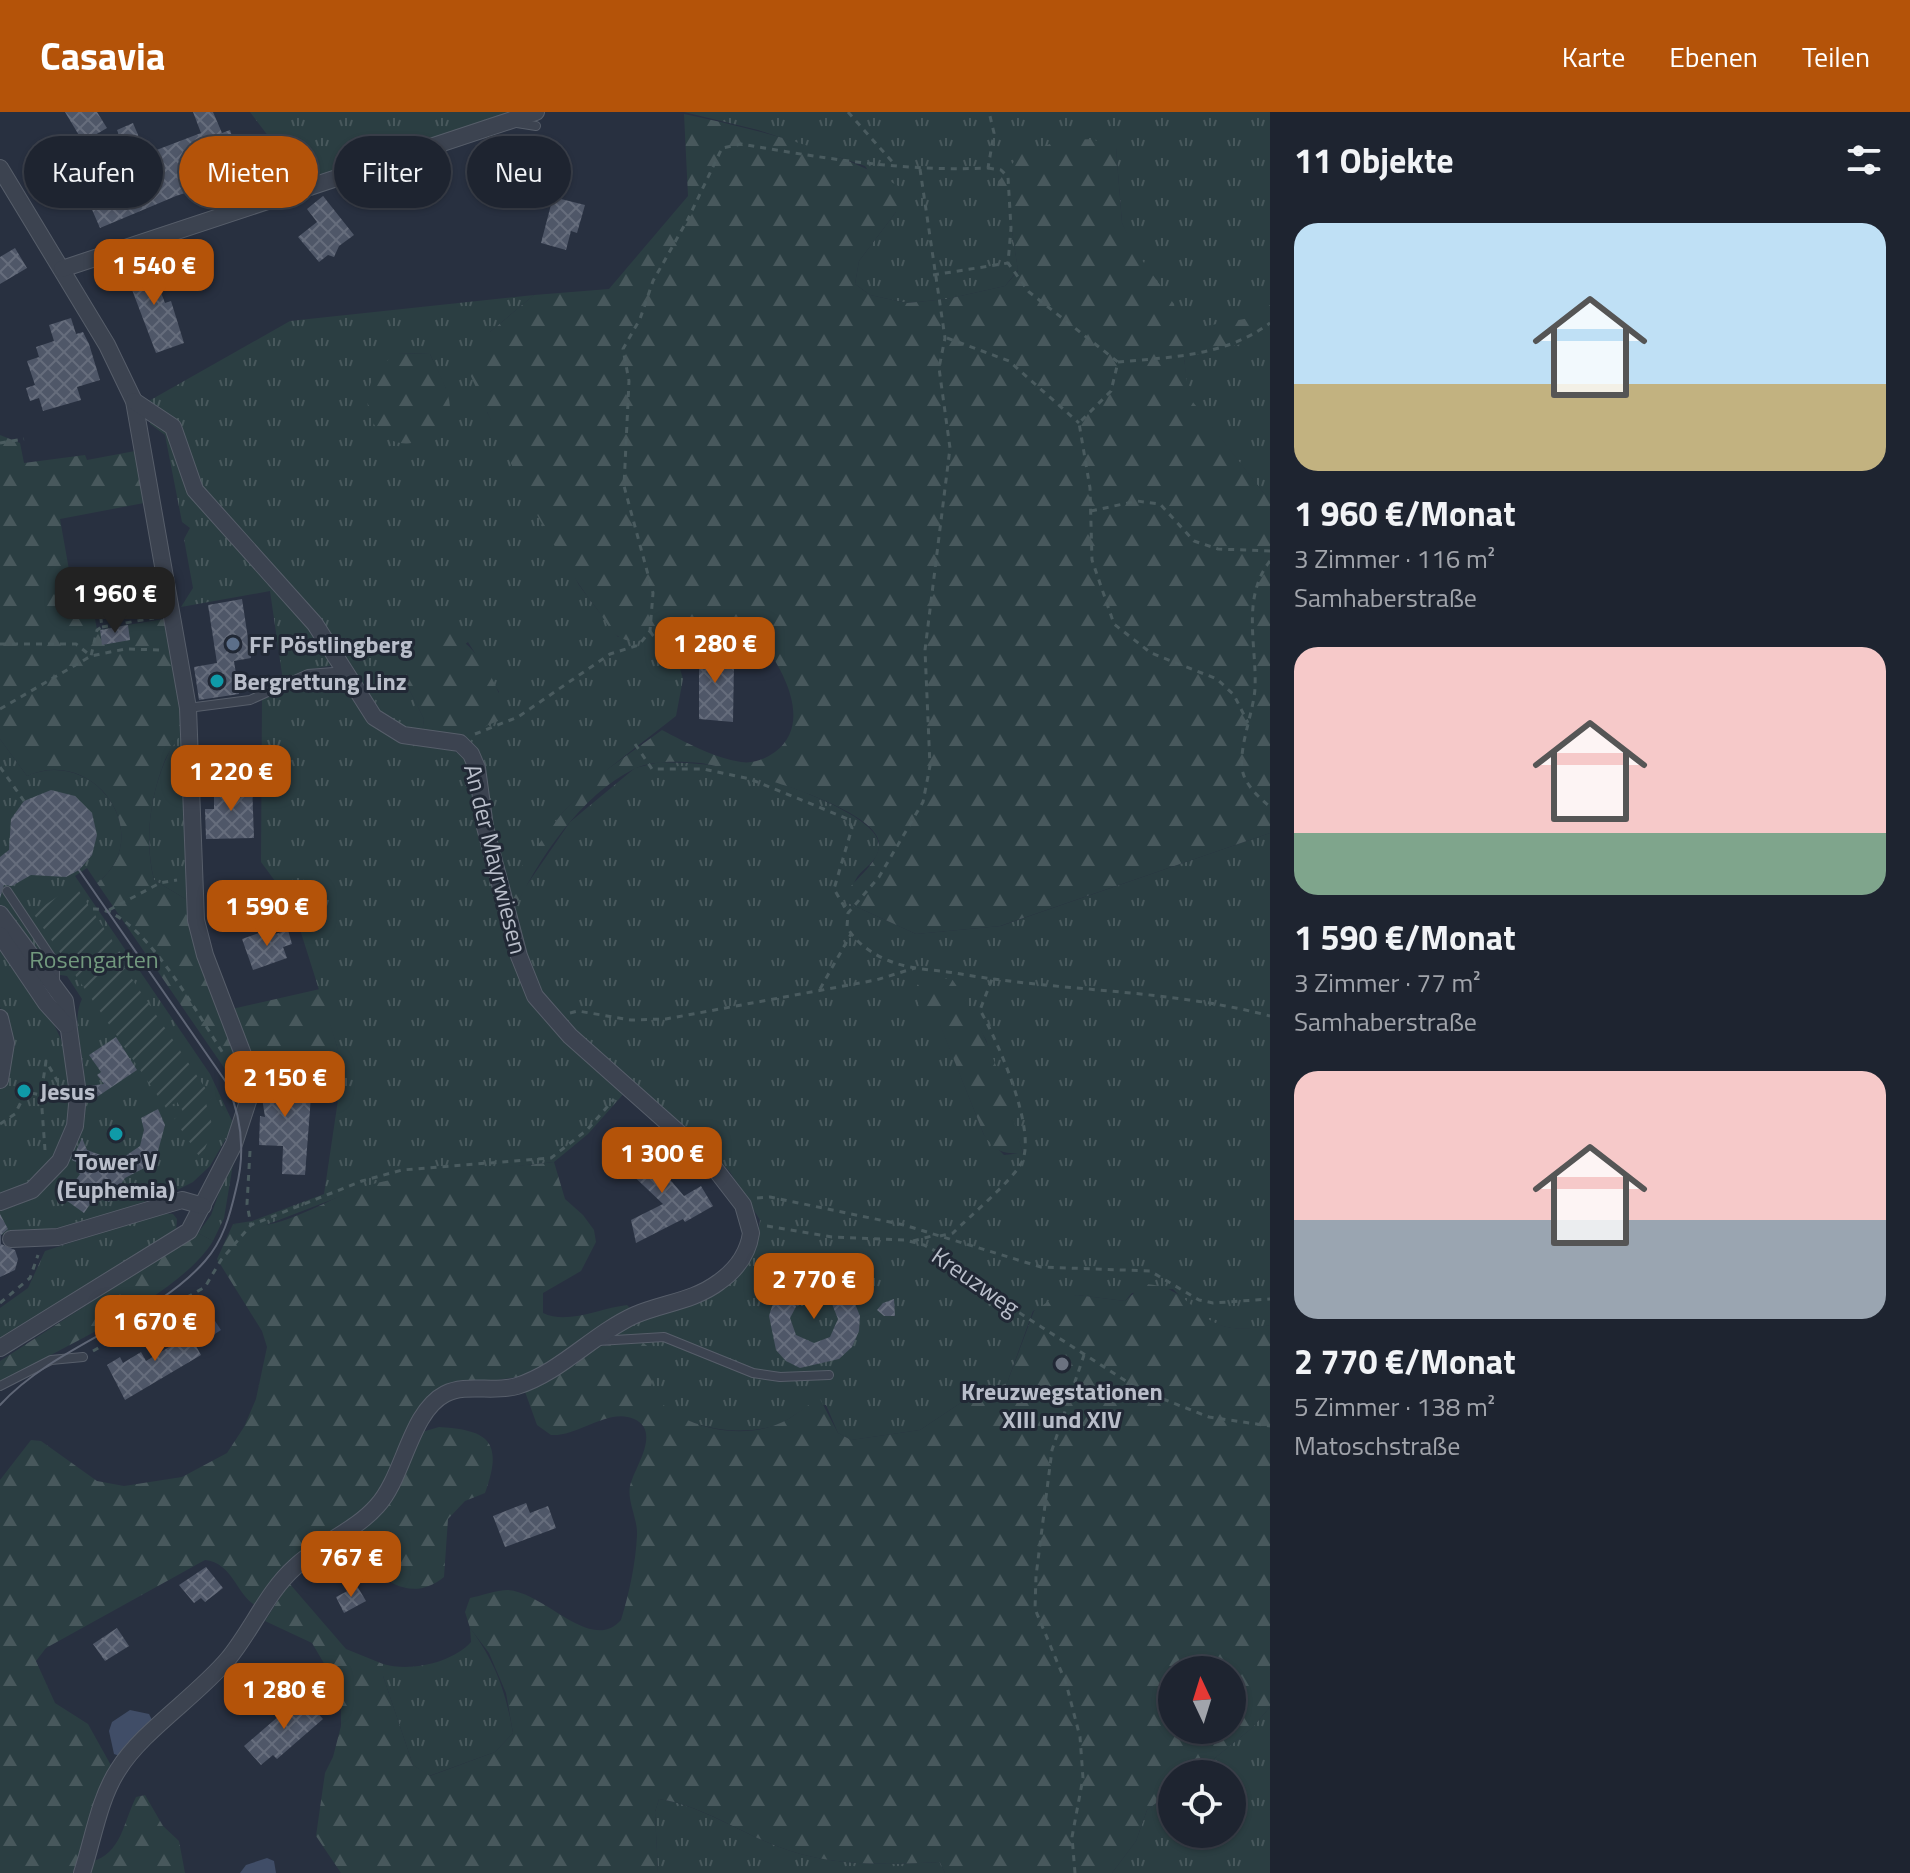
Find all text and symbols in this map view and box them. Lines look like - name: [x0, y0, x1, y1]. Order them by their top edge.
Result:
- text: Casavia: [40, 27, 165, 85]
- text: Karte: [1562, 35, 1625, 78]
- text: Ebenen: [1669, 35, 1758, 78]
- text: Teilen: [1802, 35, 1870, 78]
- text: 11 Objekte: [1294, 134, 1454, 186]
- chip: Kaufen: [24, 136, 163, 208]
- chip: Mieten: [179, 136, 318, 208]
- chip: Filter: [334, 136, 451, 208]
- chip: Neu: [467, 136, 571, 208]
- icon: filters: [1842, 138, 1886, 182]
- pin: 1 540 €: [80, 239, 228, 307]
- text: 1 540 €: [112, 245, 196, 284]
- icon: home: [1518, 275, 1662, 419]
- text: 1 960 €/Monat: [1294, 487, 1516, 539]
- text: 3 Zimmer · 116 m²: [1294, 539, 1495, 578]
- pin: 1 960 €: [41, 567, 189, 635]
- text: 1 960 €: [73, 573, 157, 612]
- text: Samhaberstraße: [1294, 578, 1477, 617]
- pin: 1 280 €: [641, 617, 789, 685]
- text: 1 280 €: [673, 623, 757, 662]
- place label: FF Pöstlingberg: [249, 626, 413, 662]
- marker: FF Pöstlingberg: [224, 635, 242, 653]
- place label: Bergrettung Linz: [233, 663, 407, 699]
- marker: Bergrettung Linz: [208, 672, 226, 690]
- icon: home: [1518, 699, 1662, 843]
- pin: 1 220 €: [157, 745, 305, 813]
- text: 1 220 €: [189, 751, 273, 790]
- street label: An der Mayrwiesen: [455, 760, 537, 958]
- pin: 1 590 €: [193, 880, 341, 948]
- text: 1 590 €: [225, 886, 309, 925]
- text: 1 590 €/Monat: [1294, 911, 1516, 963]
- park label: Rosengarten: [29, 941, 159, 977]
- text: 3 Zimmer · 77 m²: [1294, 963, 1480, 1002]
- text: Samhaberstraße: [1294, 1002, 1477, 1041]
- pin: 2 150 €: [211, 1051, 359, 1119]
- text: 2 150 €: [243, 1057, 327, 1096]
- place label: Jesus: [40, 1073, 95, 1109]
- marker: Jesus: [15, 1082, 33, 1100]
- icon: home: [1518, 1123, 1662, 1267]
- marker: Tower V (Euphemia): [107, 1125, 125, 1143]
- pin: 1 300 €: [588, 1127, 736, 1195]
- text: 1 300 €: [620, 1133, 704, 1172]
- place label: Tower V (Euphemia): [57, 1143, 175, 1207]
- street label: Kreuzweg: [925, 1238, 1027, 1324]
- pin: 2 770 €: [740, 1253, 888, 1321]
- text: 2 770 €: [772, 1259, 856, 1298]
- pin: 1 670 €: [81, 1295, 229, 1363]
- text: 1 670 €: [113, 1301, 197, 1340]
- text: 2 770 €/Monat: [1294, 1335, 1516, 1387]
- marker: Kreuzwegstationen XIII und XIV: [1053, 1355, 1071, 1373]
- place label: Kreuzwegstationen XIII und XIV: [961, 1373, 1163, 1437]
- text: 5 Zimmer · 138 m²: [1294, 1387, 1495, 1426]
- text: Matoschstraße: [1294, 1426, 1460, 1465]
- pin: 767 €: [295, 1531, 407, 1599]
- text: 767 €: [319, 1537, 383, 1576]
- north arrow: [1158, 1656, 1246, 1744]
- map controls: [1158, 1656, 1246, 1848]
- pin: 1 280 €: [210, 1663, 358, 1731]
- text: 1 280 €: [242, 1669, 326, 1708]
- button: locate: [1158, 1760, 1246, 1848]

